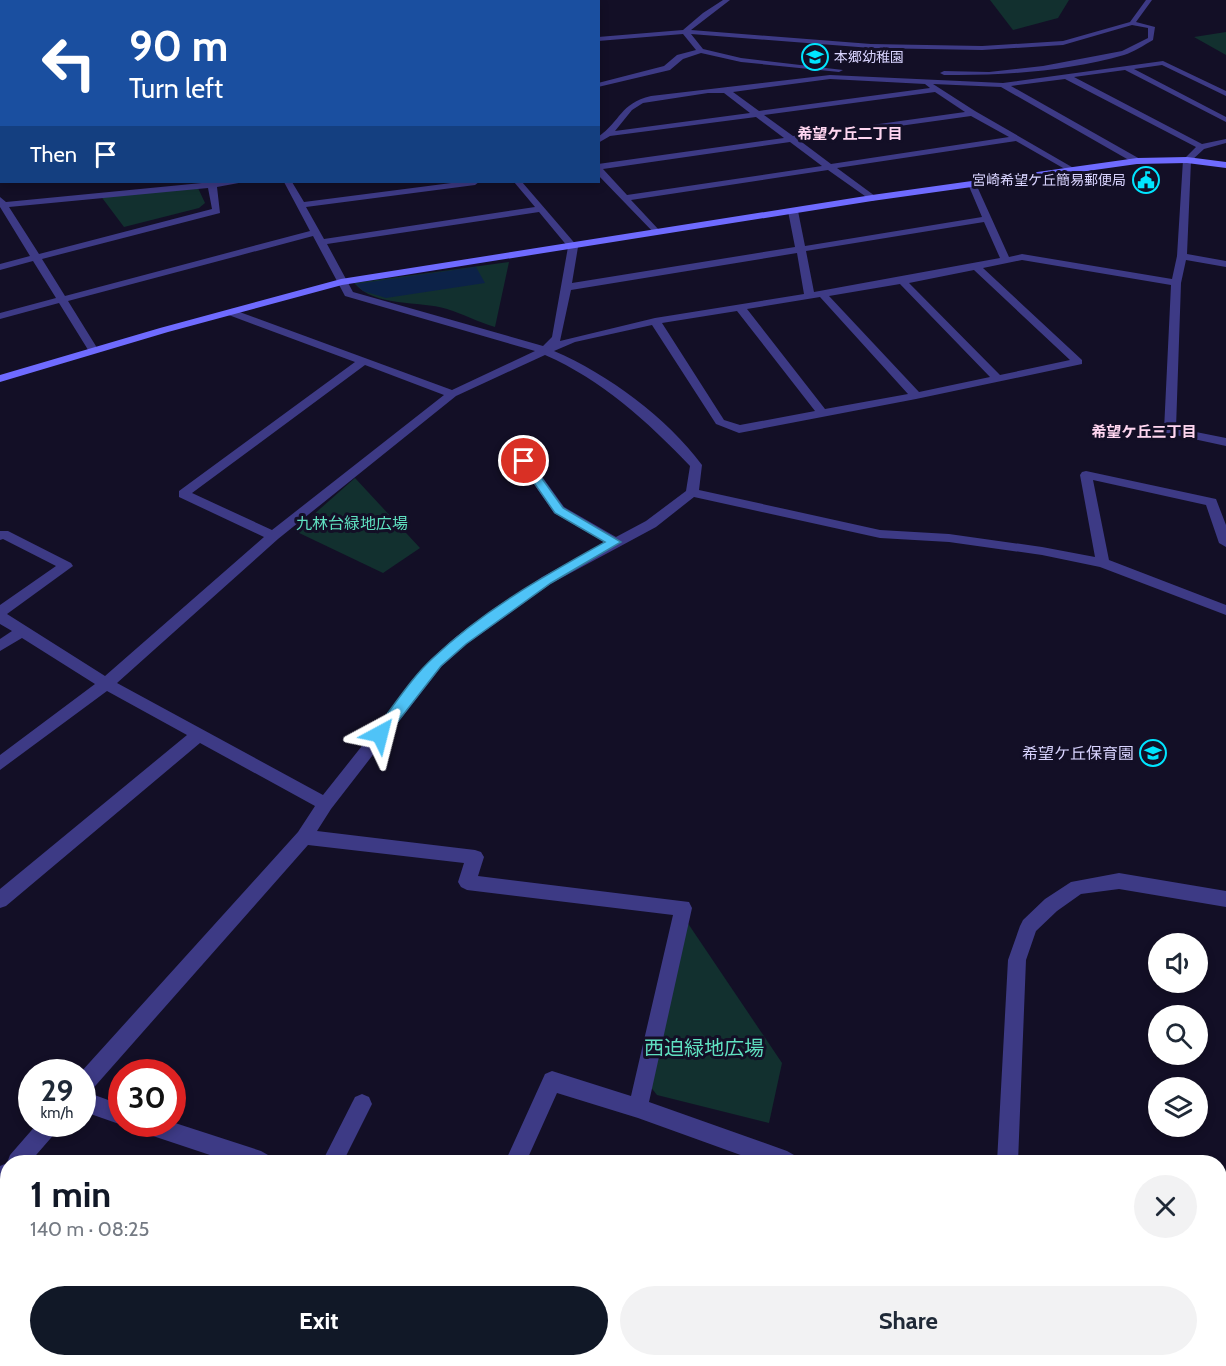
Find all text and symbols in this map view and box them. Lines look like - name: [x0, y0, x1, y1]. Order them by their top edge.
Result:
- text: 90 m: [129, 20, 228, 72]
- icon: left: [30, 24, 108, 102]
- school or university icon: 本郷幼稚園: [800, 42, 830, 72]
- place label: 本郷幼稚園: [834, 48, 904, 66]
- text: Turn left: [129, 72, 223, 105]
- district label: 希望ケ丘二丁目: [797, 125, 903, 143]
- icon: arrive: [89, 138, 122, 171]
- text: Then: [30, 141, 77, 168]
- public building icon: 宮崎希望ケ丘簡易郵便局: [1131, 165, 1161, 195]
- place label: 宮崎希望ケ丘簡易郵便局: [972, 171, 1126, 189]
- district label: 希望ケ丘三丁目: [1091, 423, 1197, 441]
- pin: [498, 435, 549, 486]
- icon: arrive: [507, 444, 540, 477]
- park label: 九林台緑地広場: [296, 514, 408, 533]
- position arrow: [348, 702, 412, 766]
- school or university icon: 希望ケ丘保育園: [1138, 738, 1168, 768]
- place label: 希望ケ丘保育園: [1022, 744, 1134, 763]
- map controls: [1148, 933, 1208, 1137]
- button: sound: [1148, 933, 1208, 993]
- button: search: [1148, 1005, 1208, 1065]
- park label: 西迫緑地広場: [644, 1036, 764, 1060]
- speed limit sign: 30: [108, 1059, 186, 1137]
- text: 29: [41, 1072, 73, 1109]
- button: layers: [1148, 1077, 1208, 1137]
- text: km/h: [41, 1104, 73, 1122]
- text: 1 min: [30, 1172, 111, 1216]
- button: close: [1134, 1175, 1197, 1238]
- text: 140 m · 08:25: [30, 1217, 149, 1241]
- button: Exit: [30, 1286, 608, 1355]
- button: Share: [620, 1286, 1197, 1355]

